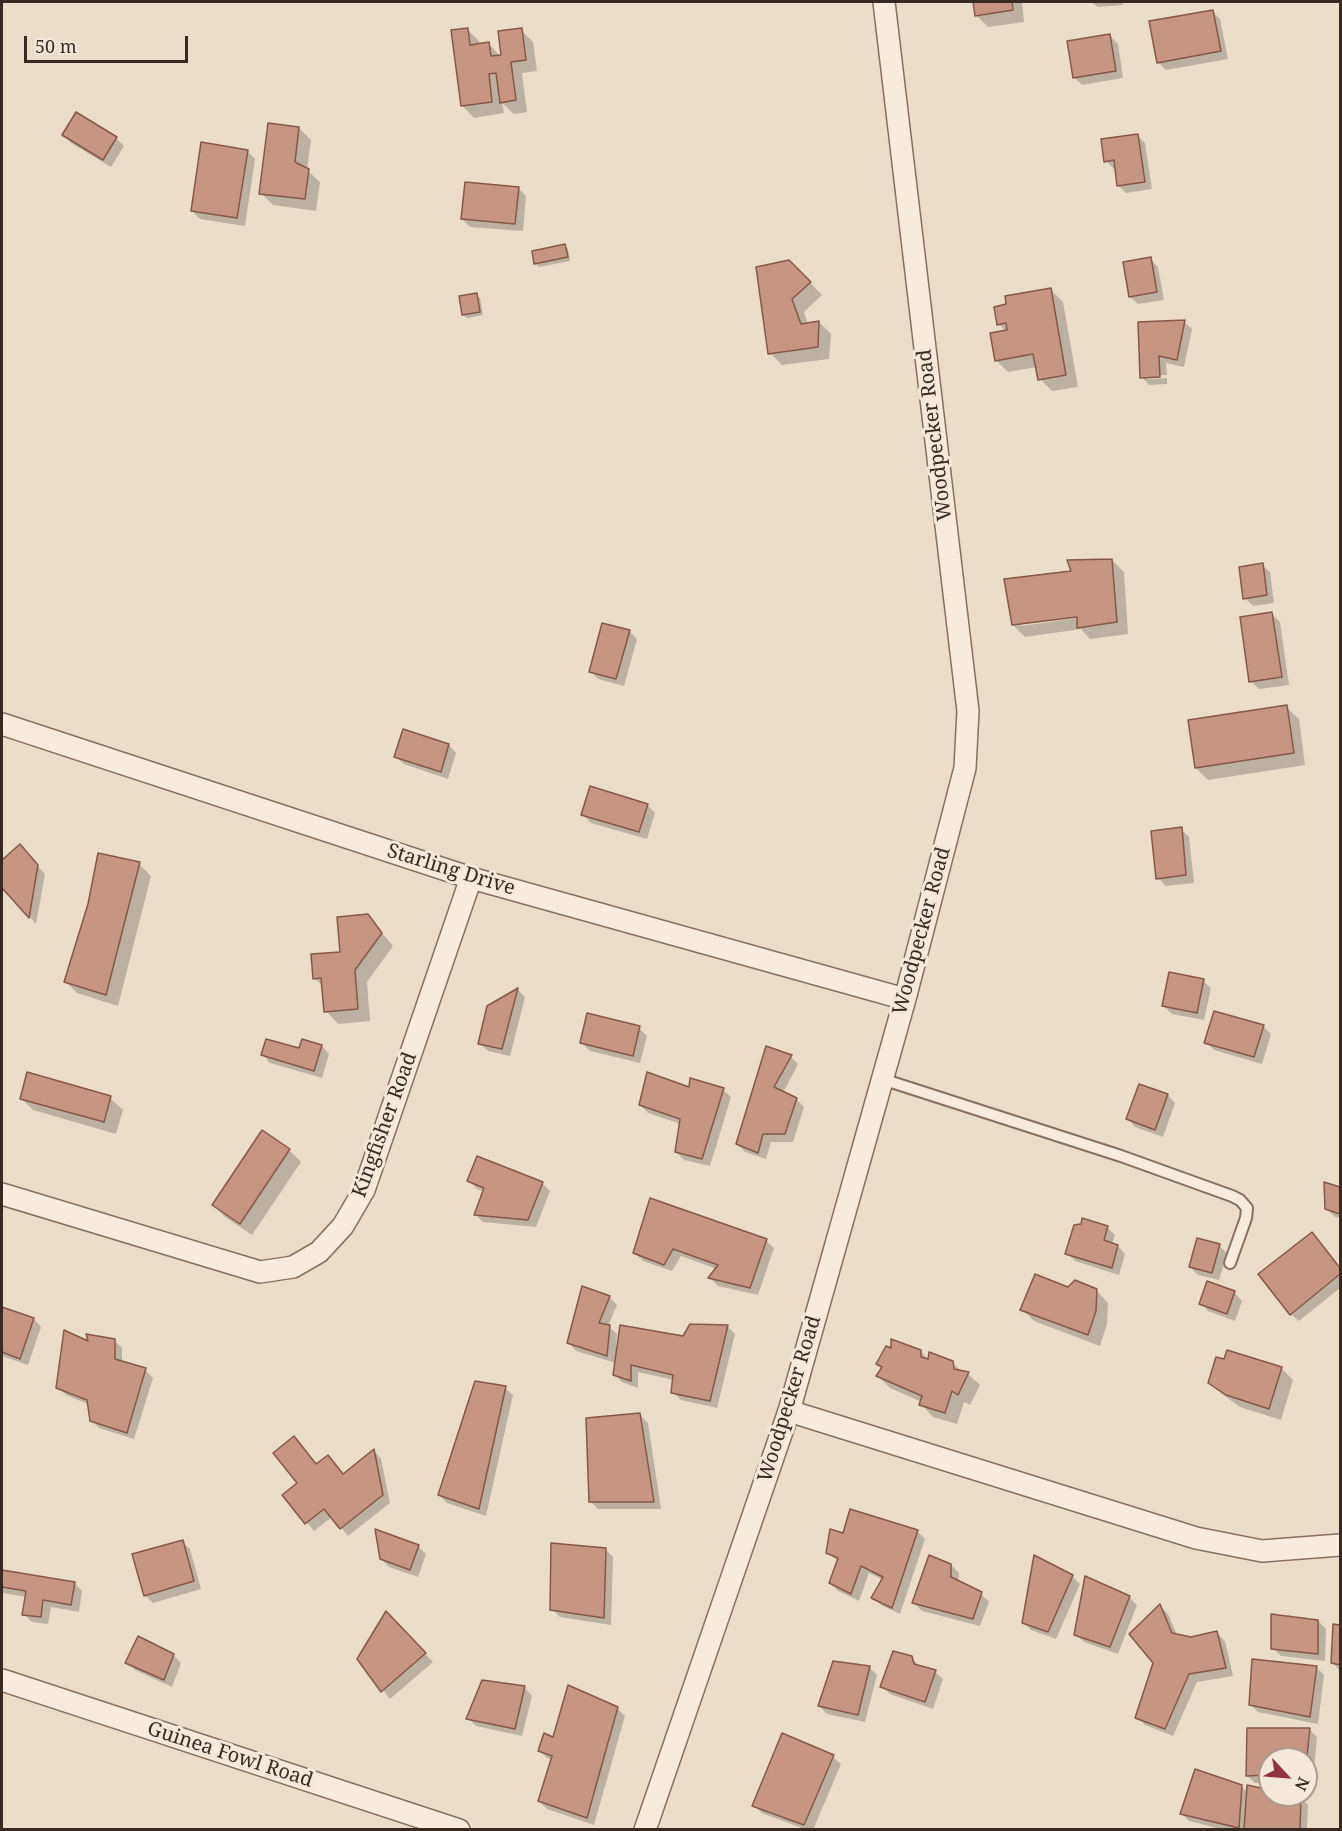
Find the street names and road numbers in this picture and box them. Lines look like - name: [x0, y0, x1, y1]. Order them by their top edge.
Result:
- street label: Woodpecker Road: [913, 348, 957, 522]
- street label: Starling Drive: [384, 839, 518, 901]
- street label: Woodpecker Road: [888, 844, 956, 1018]
- street label: Kingfisher Road: [348, 1049, 422, 1201]
- street label: Woodpecker Road: [753, 1313, 827, 1485]
- street label: Guinea Fowl Road: [144, 1717, 316, 1793]

